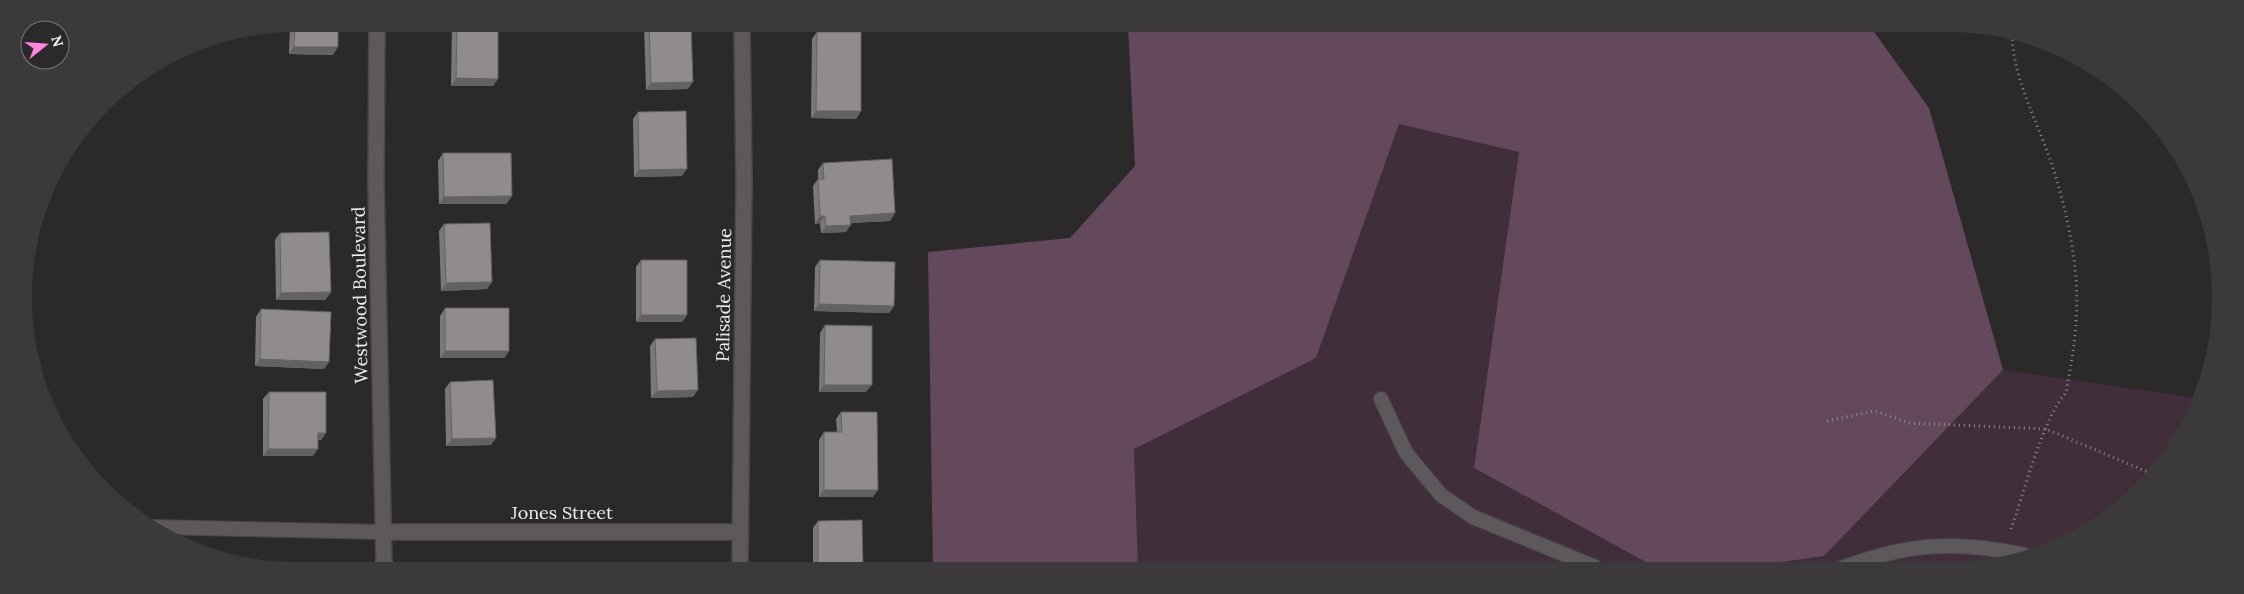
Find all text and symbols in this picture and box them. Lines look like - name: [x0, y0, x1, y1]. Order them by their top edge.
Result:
- north arrow: [20, 20, 70, 70]
- text: N: [47, 33, 68, 49]
- street label: Westwood Boulevard: [346, 206, 373, 384]
- street label: Palisade Avenue: [711, 228, 736, 362]
- street label: Jones Street: [510, 501, 613, 524]

